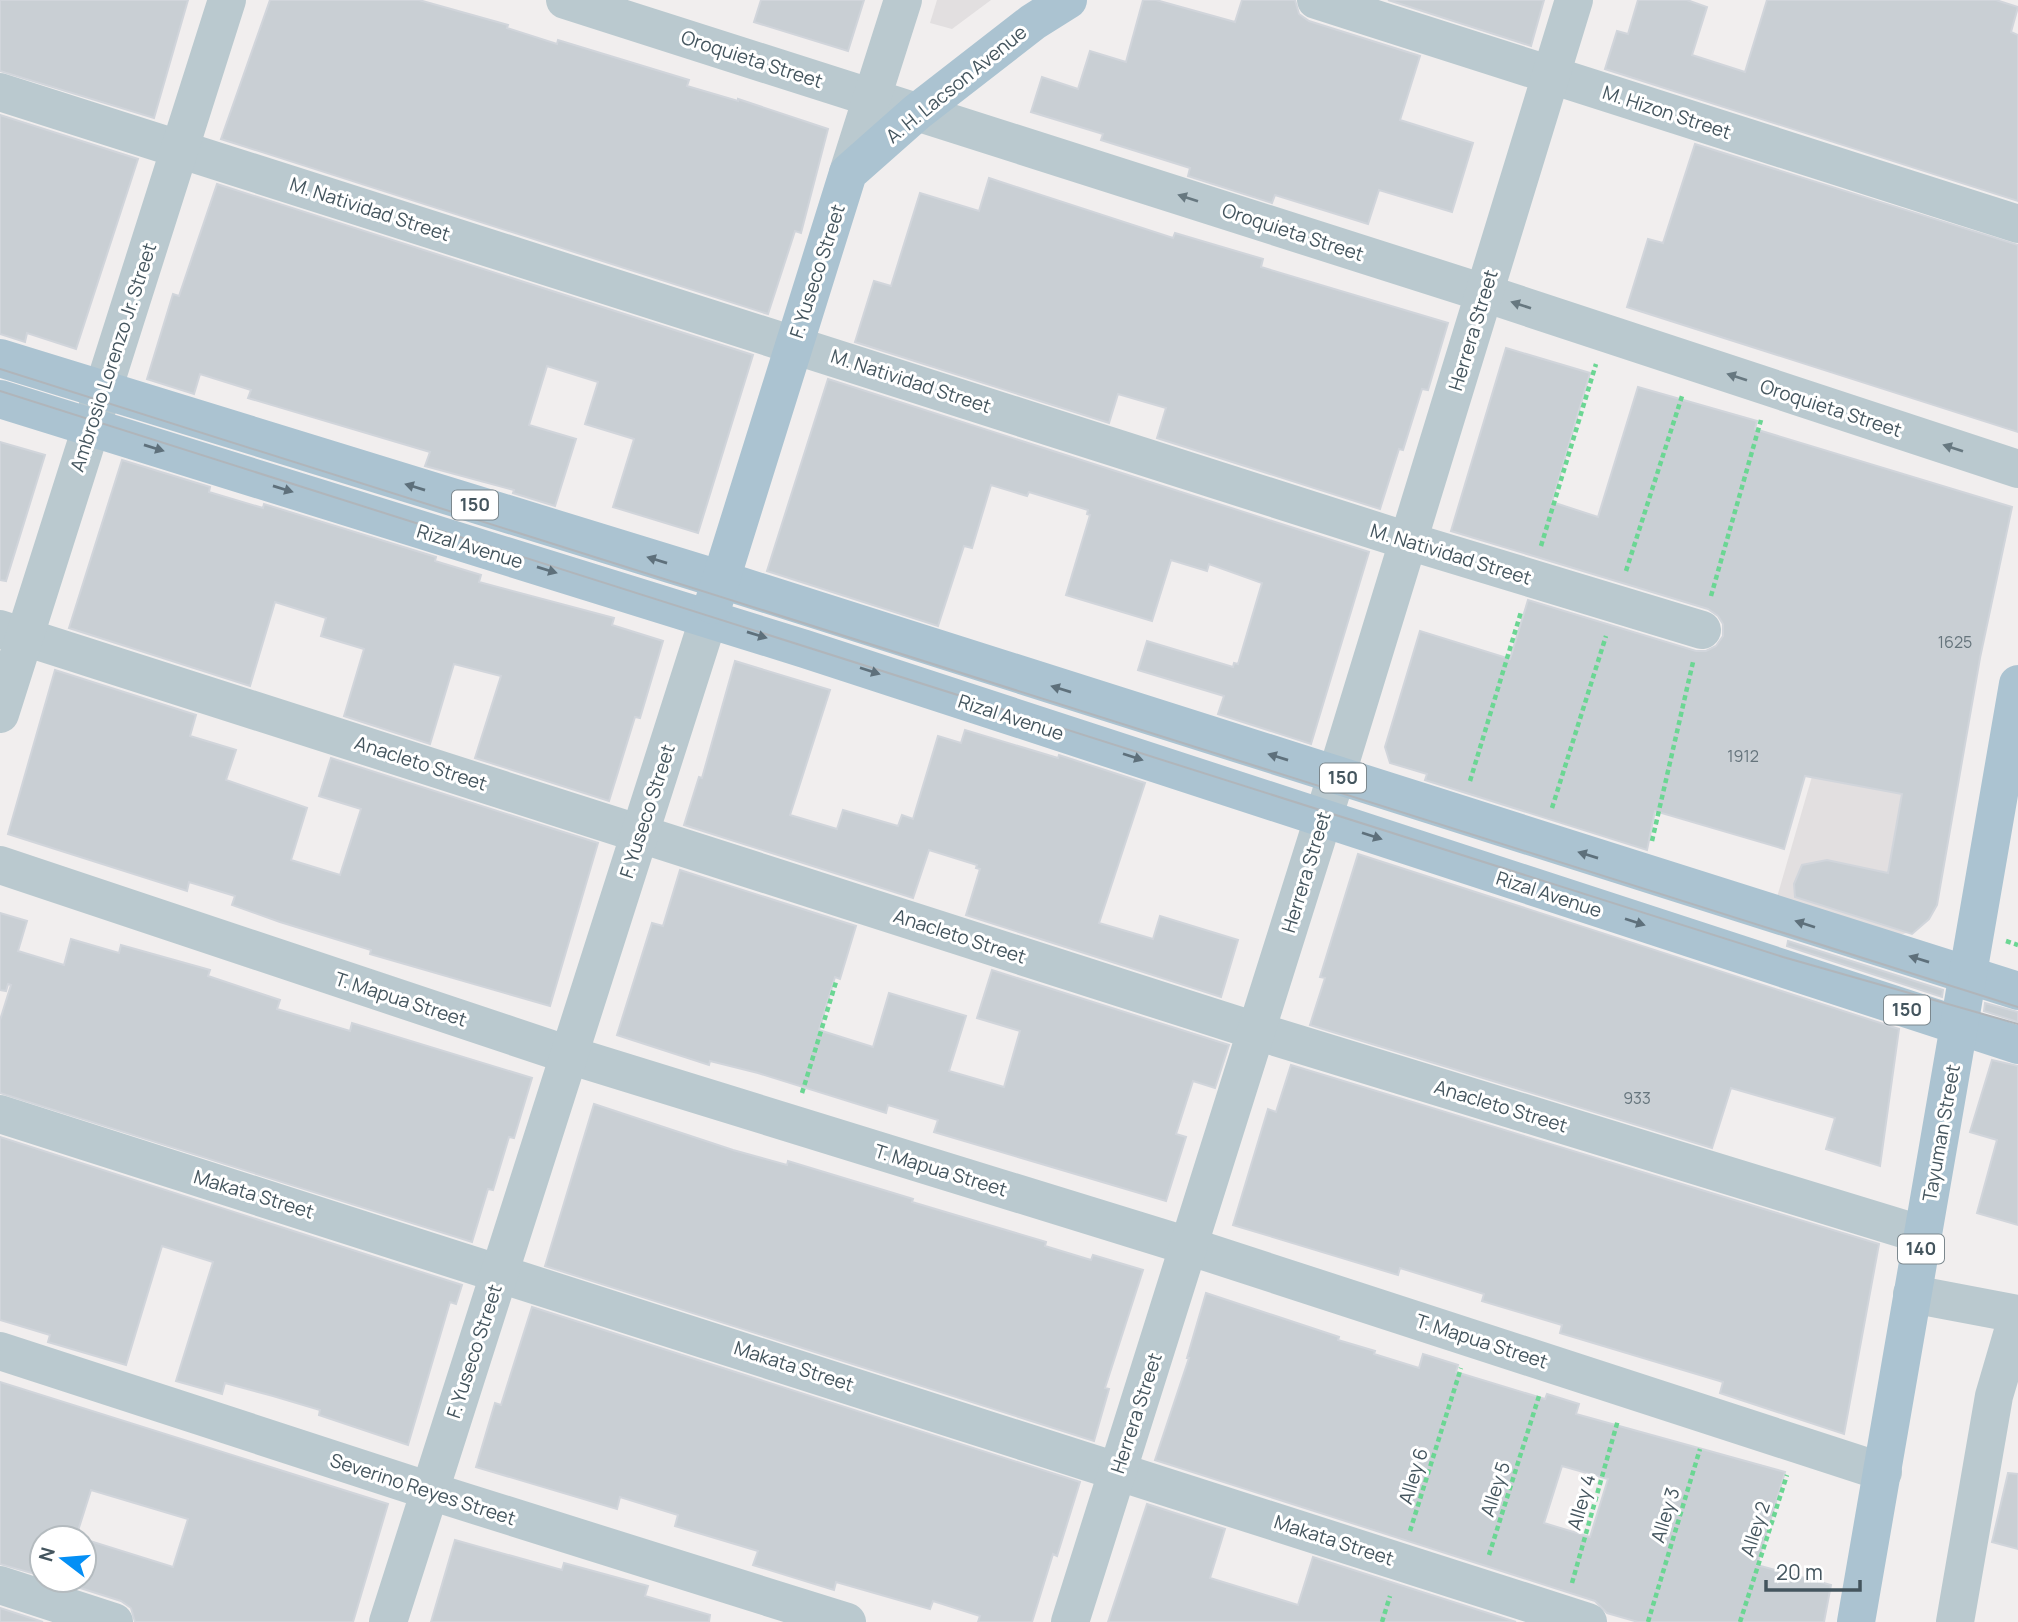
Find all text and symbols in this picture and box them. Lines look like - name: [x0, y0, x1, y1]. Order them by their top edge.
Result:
- street label: A. H. Lacson Avenue: [880, 19, 1032, 149]
- street label: Oroquieta Street: [678, 24, 826, 94]
- street label: M. Hizon Street: [1600, 79, 1734, 145]
- street label: M. Natividad Street: [287, 171, 453, 247]
- one-way arrow: [1177, 193, 1198, 203]
- street label: Oroquieta Street: [1219, 197, 1367, 267]
- street label: F. Yuseco Street: [783, 201, 851, 341]
- street label: Ambrosio Lorenzo Jr. Street: [64, 239, 162, 475]
- street label: Herrera Street: [1442, 266, 1504, 394]
- one-way arrow: [1511, 299, 1532, 310]
- street label: M. Natividad Street: [828, 343, 994, 419]
- one-way arrow: [1726, 371, 1747, 382]
- street label: Oroquieta Street: [1757, 373, 1905, 443]
- one-way arrow: [1943, 442, 1964, 453]
- one-way arrow: [143, 444, 164, 454]
- one-way arrow: [405, 481, 426, 491]
- one-way arrow: [273, 484, 294, 494]
- road number: 150: [452, 490, 498, 520]
- street label: M. Natividad Street: [1367, 517, 1535, 591]
- street label: Rizal Avenue: [414, 518, 526, 574]
- one-way arrow: [646, 554, 667, 565]
- one-way arrow: [537, 566, 558, 576]
- one-way arrow: [746, 630, 767, 640]
- house number: 1625: [1938, 631, 1972, 653]
- one-way arrow: [860, 666, 881, 677]
- one-way arrow: [1050, 683, 1071, 693]
- street label: Rizal Avenue: [955, 688, 1067, 746]
- street label: Anacleto Street: [351, 729, 491, 797]
- street label: F. Yuseco Street: [613, 741, 681, 881]
- house number: 1912: [1727, 745, 1759, 767]
- one-way arrow: [1267, 751, 1288, 762]
- one-way arrow: [1123, 752, 1144, 763]
- road number: 150: [1320, 764, 1366, 792]
- street label: Herrera Street: [1275, 808, 1337, 936]
- one-way arrow: [1362, 831, 1383, 842]
- one-way arrow: [1578, 850, 1599, 860]
- street label: Rizal Avenue: [1493, 865, 1605, 923]
- street label: Anacleto Street: [890, 902, 1030, 970]
- one-way arrow: [1625, 917, 1646, 928]
- one-way arrow: [1795, 918, 1816, 928]
- one-way arrow: [1909, 954, 1930, 964]
- street label: T. Mapua Street: [332, 965, 470, 1033]
- road number: 150: [1884, 995, 1930, 1024]
- street label: Tayuman Street: [1916, 1062, 1966, 1204]
- street label: Anacleto Street: [1431, 1073, 1571, 1139]
- house number: 933: [1623, 1087, 1651, 1109]
- street label: T. Mapua Street: [872, 1137, 1010, 1203]
- street label: Makata Street: [191, 1163, 317, 1225]
- road number: 140: [1898, 1234, 1944, 1264]
- street label: F. Yuseco Street: [440, 1281, 508, 1421]
- street label: T. Mapua Street: [1413, 1307, 1551, 1375]
- street label: Makata Street: [731, 1334, 857, 1398]
- street label: Herrera Street: [1104, 1349, 1168, 1477]
- street label: Alley 6: [1392, 1445, 1434, 1507]
- street label: Severino Reyes Street: [327, 1447, 519, 1531]
- street label: Alley 5: [1474, 1458, 1516, 1520]
- street label: Alley 4: [1561, 1471, 1601, 1533]
- street label: Alley 3: [1644, 1484, 1686, 1546]
- street label: Alley 2: [1734, 1498, 1776, 1560]
- street label: Makata Street: [1271, 1508, 1397, 1572]
- north arrow: [28, 1524, 98, 1594]
- text: N: [32, 1544, 61, 1564]
- scale bar: [1766, 1548, 1860, 1592]
- text: 20 m: [1776, 1558, 1823, 1586]

